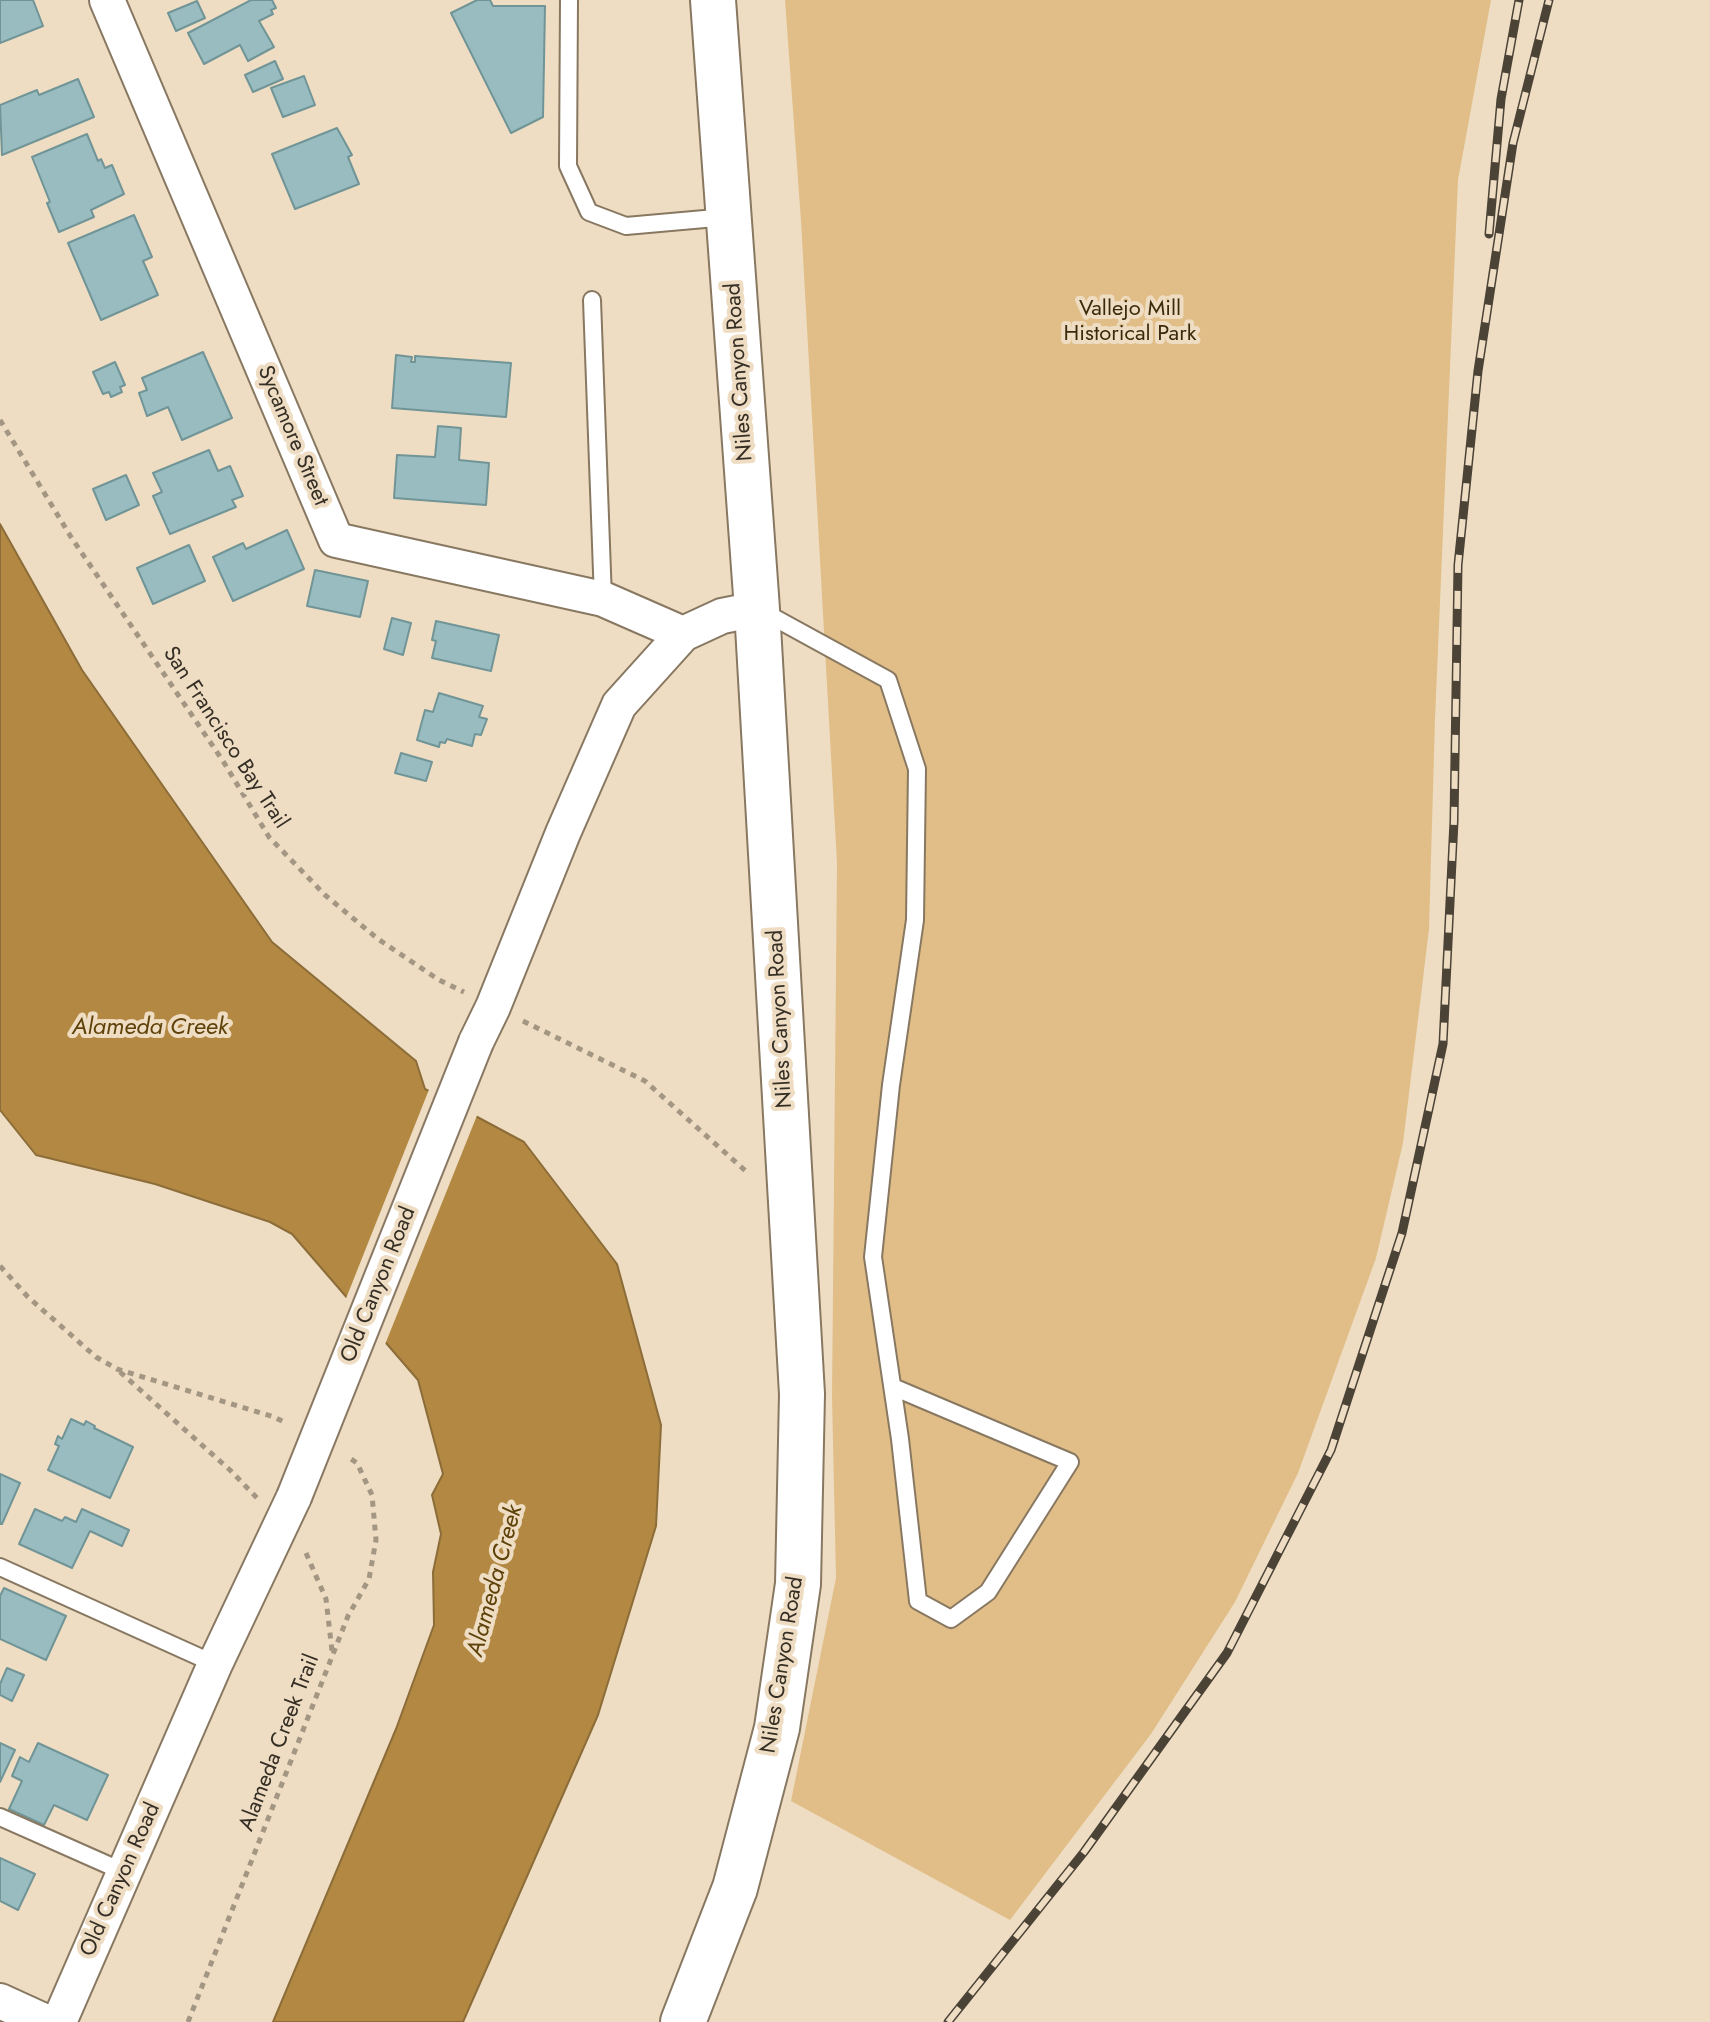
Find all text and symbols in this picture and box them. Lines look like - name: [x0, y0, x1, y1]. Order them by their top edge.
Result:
- street label: Niles Canyon Road: [721, 282, 759, 462]
- park label: Vallejo Mill Historical Park: [1064, 297, 1196, 348]
- street label: Sycamore Street: [251, 362, 333, 510]
- street label: San Francisco Bay Trail: [156, 642, 294, 834]
- street label: Niles Canyon Road: [763, 929, 799, 1109]
- water label: Alameda Creek: [72, 1014, 228, 1042]
- street label: Old Canyon Road: [336, 1203, 422, 1367]
- water label: Alameda Creek: [462, 1502, 530, 1660]
- street label: Niles Canyon Road: [756, 1575, 810, 1755]
- street label: Alameda Creek Trail: [234, 1651, 326, 1835]
- street label: Old Canyon Road: [75, 1799, 167, 1961]

